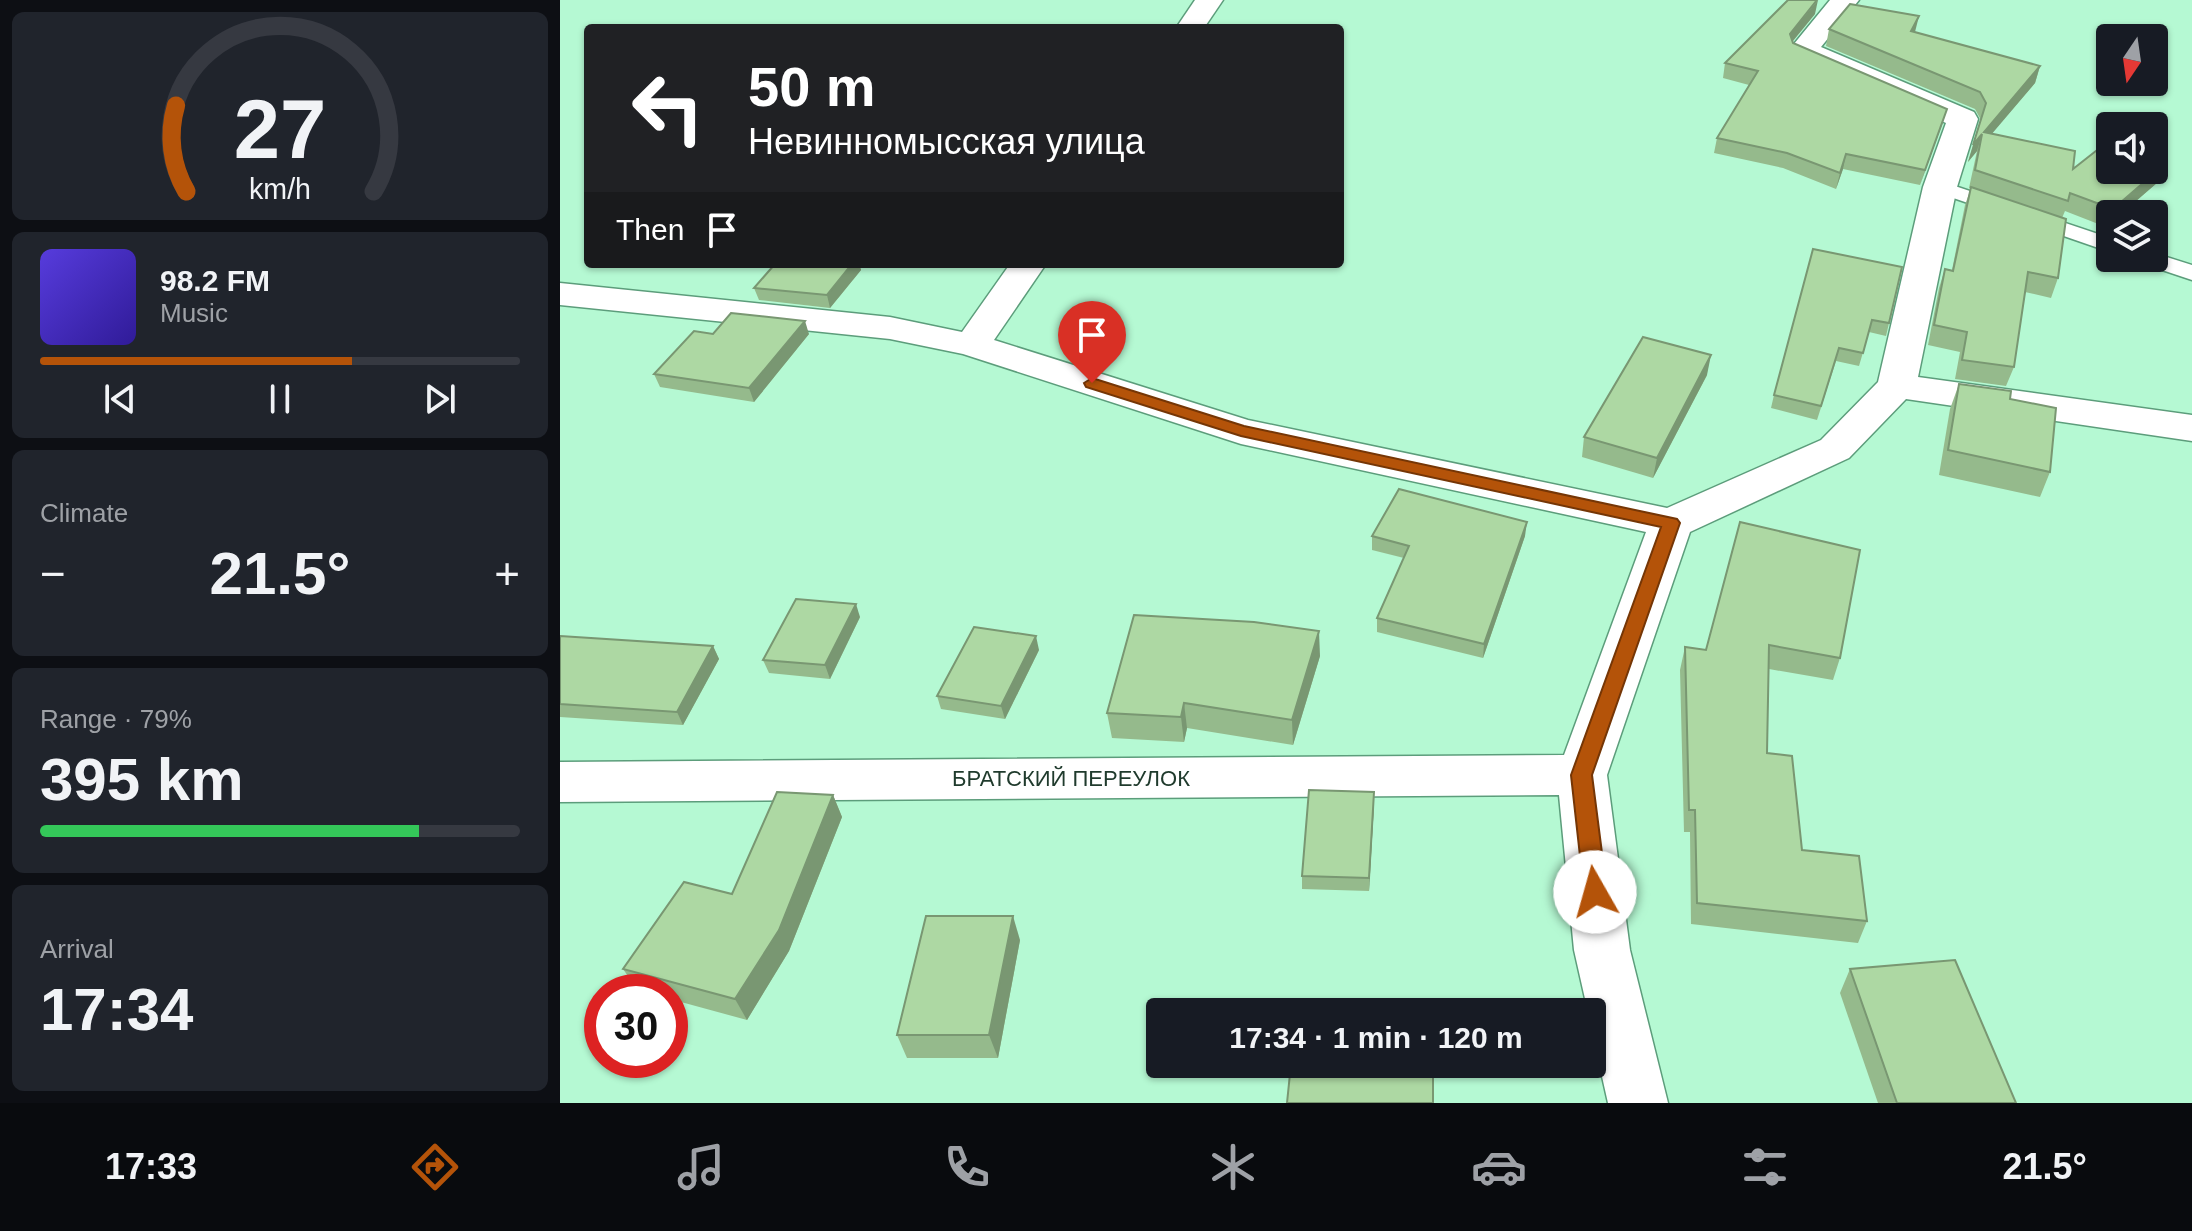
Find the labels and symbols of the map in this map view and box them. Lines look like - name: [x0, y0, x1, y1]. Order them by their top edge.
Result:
- north arrow: [2096, 24, 2168, 96]
- pin: [1058, 301, 1126, 383]
- street label: БРАТСКИЙ ПЕРЕУЛОК: [952, 766, 1190, 791]
- position arrow: [1553, 850, 1637, 934]
- speed limit sign: 30: [584, 974, 688, 1078]

